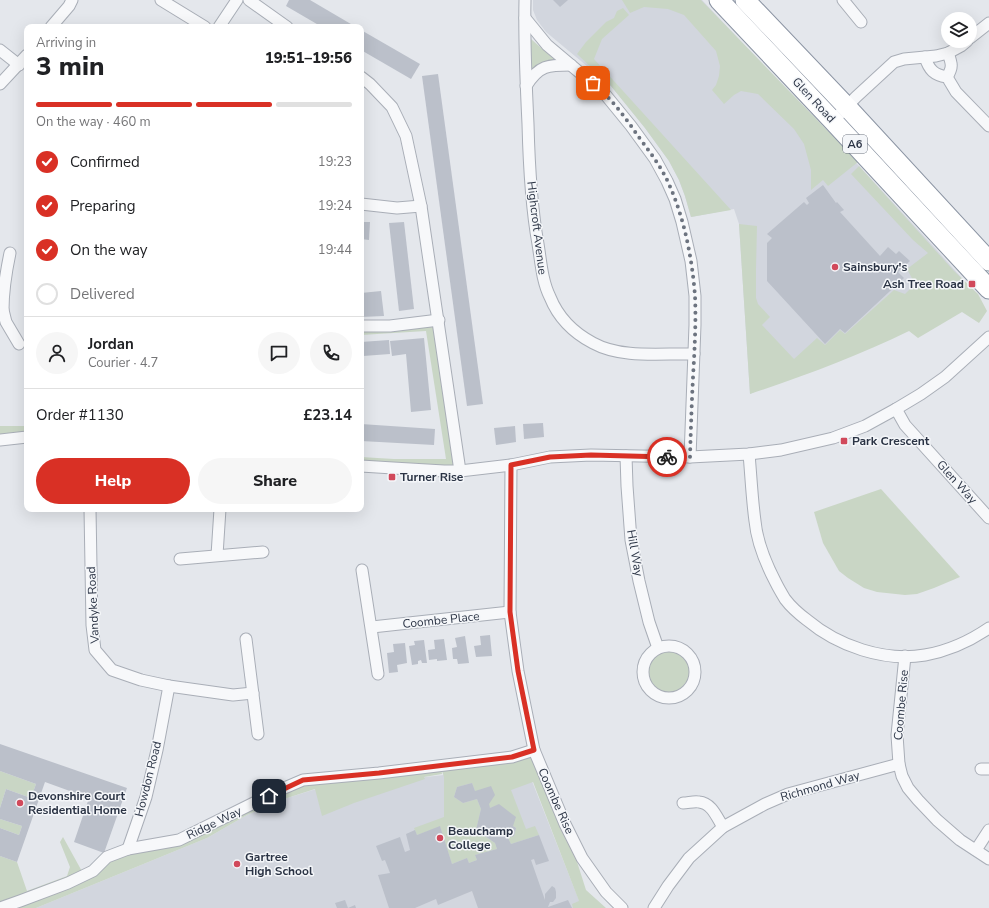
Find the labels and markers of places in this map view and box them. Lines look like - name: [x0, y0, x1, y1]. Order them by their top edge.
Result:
- pin: [576, 66, 610, 100]
- place label: Sainsbury's: [843, 259, 908, 275]
- marker: Sainsbury's: [830, 262, 840, 272]
- place label: Ash Tree Road: [883, 276, 964, 292]
- marker: Ash Tree Road: [967, 279, 977, 289]
- place label: Park Crescent: [852, 433, 930, 449]
- marker: Park Crescent: [839, 436, 849, 446]
- place label: Turner Rise: [400, 469, 464, 485]
- marker: Turner Rise: [387, 472, 397, 482]
- pin: [252, 779, 286, 813]
- place label: Devonshire Court Residential Home: [28, 788, 127, 818]
- marker: Devonshire Court Residential Home: [15, 798, 25, 808]
- place label: Beauchamp College: [448, 823, 513, 853]
- marker: Beauchamp College: [435, 833, 445, 843]
- place label: Gartree High School: [245, 849, 313, 879]
- marker: Gartree High School: [232, 859, 242, 869]

